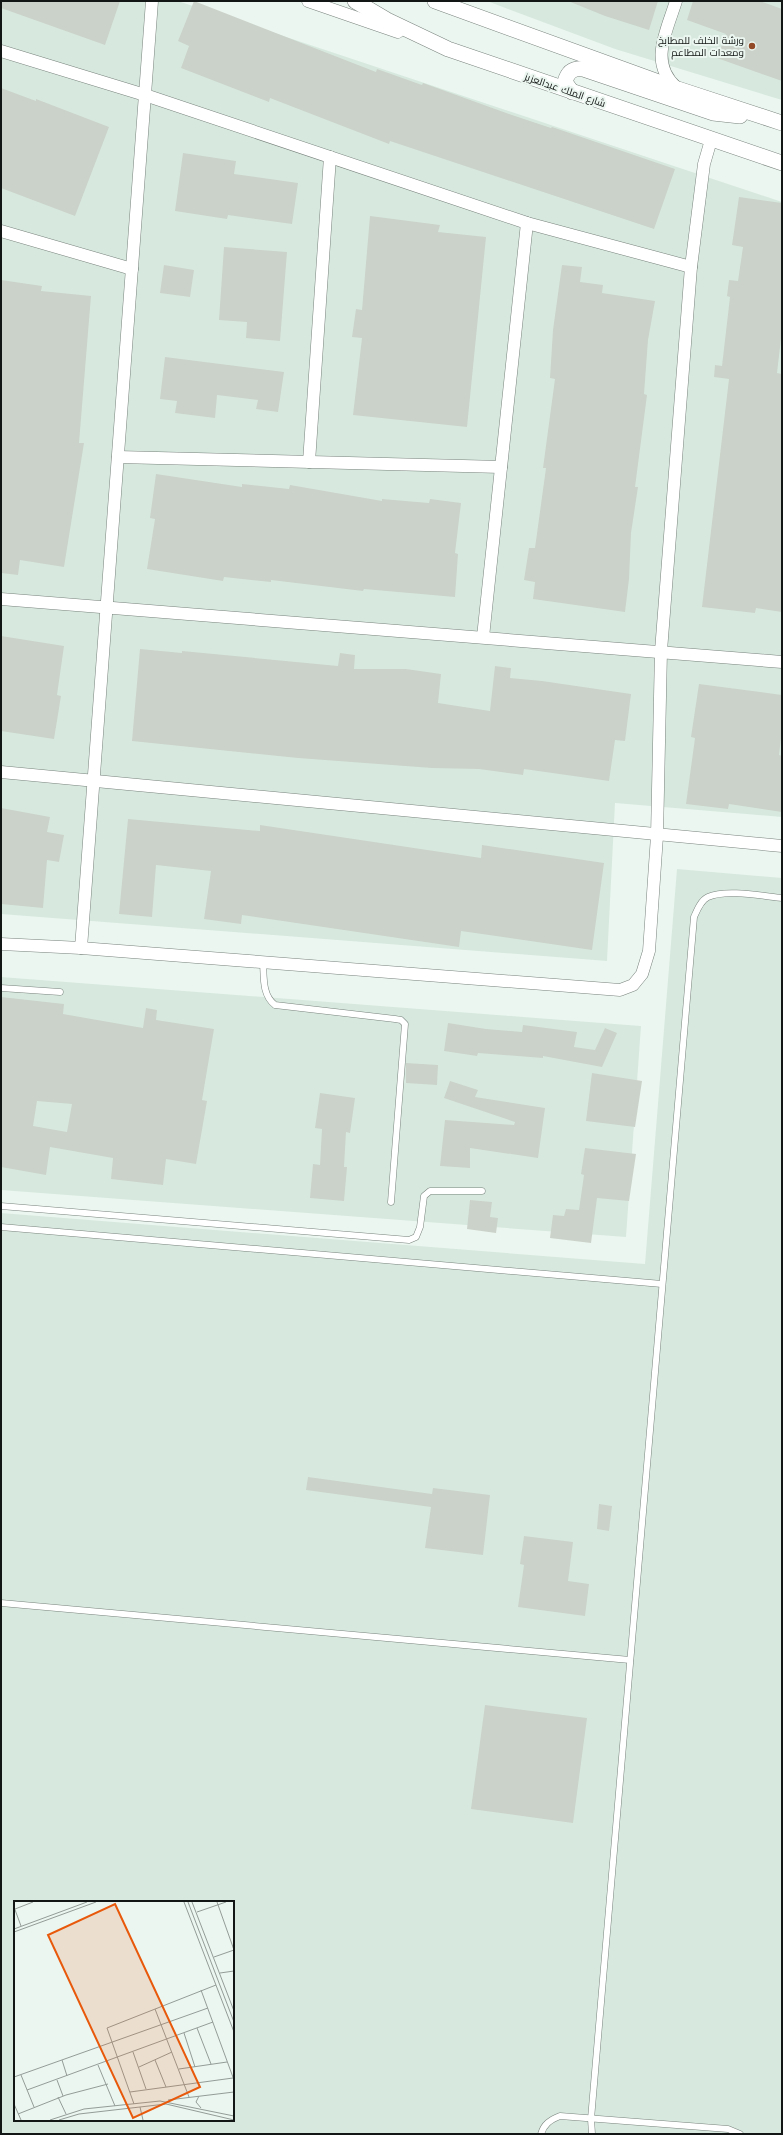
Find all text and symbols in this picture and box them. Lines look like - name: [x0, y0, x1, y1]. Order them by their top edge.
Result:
- place label: ورشة الخلف للمطابخ ومعدات المطاعم: [658, 35, 744, 60]
- marker: ورشة الخلف للمطابخ ومعدات المطاعم: [747, 41, 757, 51]
- street label: شارع الملك عبدالعزيز: [522, 71, 607, 110]
- inset map: [14, 1901, 234, 2121]

